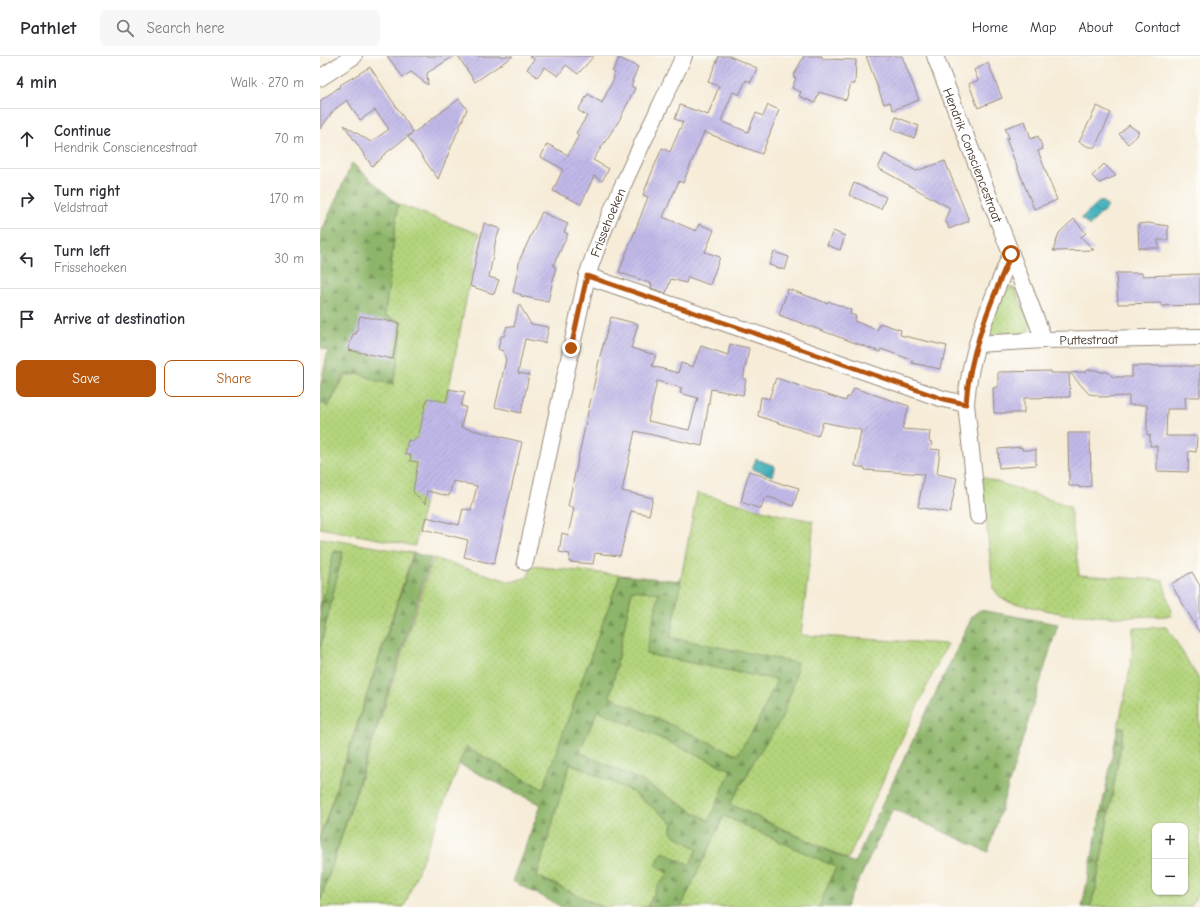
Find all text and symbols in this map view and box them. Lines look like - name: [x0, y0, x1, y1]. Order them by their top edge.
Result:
- search box: [100, 10, 380, 46]
- text: Pathlet: [20, 17, 76, 39]
- icon: search: [114, 17, 136, 39]
- text: Search here: [146, 19, 225, 37]
- text: Home: [972, 19, 1008, 36]
- text: Map: [1030, 19, 1056, 36]
- text: About: [1078, 19, 1113, 36]
- text: Contact: [1135, 19, 1180, 36]
- text: 4 min: [16, 73, 57, 92]
- text: Walk · 270 m: [231, 75, 304, 90]
- street label: Hendrik Consciencestraat: [940, 85, 1006, 226]
- text: Continue: [54, 122, 111, 140]
- icon: ahead: [16, 128, 38, 150]
- text: 70 m: [275, 131, 304, 146]
- text: Hendrik Consciencestraat: [54, 140, 197, 155]
- text: Turn right: [54, 182, 120, 200]
- street label: Frissehoeken: [587, 186, 628, 259]
- icon: right: [16, 188, 38, 210]
- text: 170 m: [270, 191, 304, 206]
- text: Veldstraat: [54, 200, 108, 215]
- text: Turn left: [54, 242, 110, 260]
- route start: [1002, 245, 1020, 263]
- icon: left: [16, 248, 38, 270]
- text: 30 m: [274, 251, 304, 266]
- text: Frissehoeken: [54, 260, 127, 275]
- icon: arrive: [16, 308, 38, 330]
- text: Arrive at destination: [54, 310, 185, 328]
- street label: Puttestraat: [1059, 331, 1120, 347]
- route end: [562, 339, 580, 357]
- button: Save: [16, 360, 156, 397]
- button: Share: [164, 360, 304, 397]
- map controls: [1152, 823, 1188, 895]
- button: +: [1152, 823, 1188, 859]
- button: −: [1152, 859, 1188, 895]

